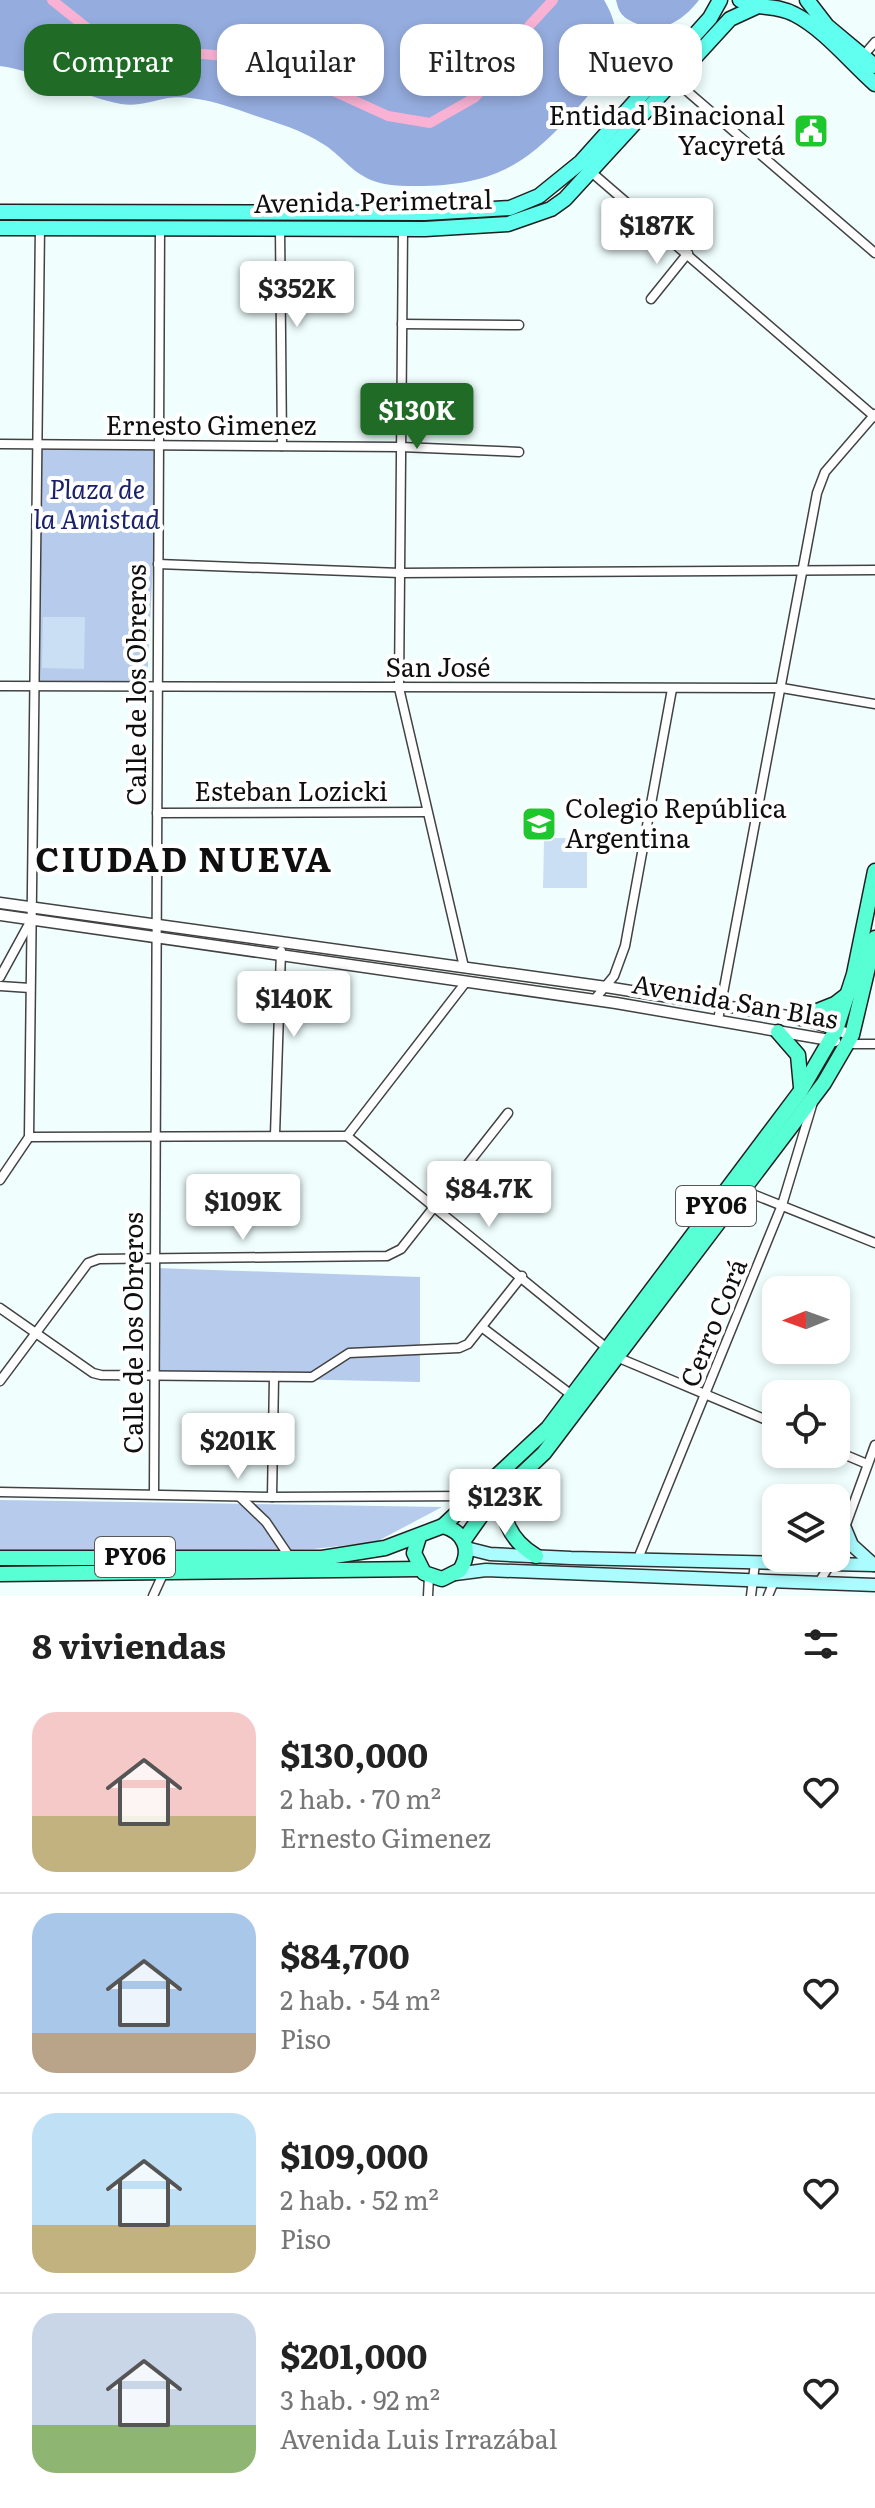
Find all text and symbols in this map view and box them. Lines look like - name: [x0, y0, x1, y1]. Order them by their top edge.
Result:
- chip: Comprar: [24, 24, 201, 96]
- chip: Alquilar: [217, 24, 384, 96]
- chip: Filtros: [400, 24, 543, 96]
- chip: Nuevo: [559, 24, 702, 96]
- place label: Entidad Binacional Yacyretá: [549, 94, 785, 163]
- public building icon: Entidad Binacional Yacyretá: [792, 112, 830, 150]
- street label: Avenida Perimetral: [253, 178, 493, 221]
- pin: $187K: [601, 198, 713, 266]
- text: $187K: [619, 204, 695, 243]
- pin: $352K: [241, 261, 353, 329]
- text: $352K: [258, 267, 336, 306]
- pin: $130K: [361, 383, 473, 451]
- text: $130K: [378, 389, 456, 428]
- street label: Ernesto Gimenez: [106, 404, 316, 443]
- park label: Plaza de la Amistad: [34, 468, 160, 537]
- street label: Calle de los Obreros: [115, 564, 154, 806]
- street label: San José: [386, 646, 491, 685]
- street label: Esteban Lozicki: [194, 770, 388, 809]
- place label: Colegio República Argentina: [565, 787, 787, 856]
- school or university icon: Colegio República Argentina: [520, 805, 558, 843]
- district label: CIUDAD NUEVA: [35, 832, 333, 882]
- street label: Avenida San Blas: [629, 962, 842, 1037]
- pin: $140K: [238, 971, 350, 1039]
- text: $140K: [255, 977, 333, 1016]
- pin: $84.7K: [424, 1161, 554, 1229]
- text: $84.7K: [445, 1167, 533, 1206]
- pin: $109K: [187, 1174, 299, 1242]
- text: $109K: [204, 1180, 282, 1219]
- road number: PY06: [676, 1186, 756, 1226]
- street label: Calle de los Obreros: [112, 1212, 151, 1454]
- street label: Cerro Corá: [668, 1252, 755, 1392]
- north arrow: [762, 1276, 850, 1364]
- map controls: [762, 1276, 850, 1572]
- button: locate: [762, 1380, 850, 1468]
- pin: $201K: [182, 1413, 294, 1481]
- text: $201K: [200, 1419, 276, 1458]
- pin: $123K: [449, 1469, 561, 1537]
- text: $123K: [467, 1475, 543, 1514]
- button: layers: [762, 1484, 850, 1572]
- road number: PY06: [95, 1537, 175, 1577]
- text: 8 viviendas: [32, 1619, 226, 1669]
- icon: filters: [799, 1622, 843, 1666]
- text: $130,000: [280, 1728, 428, 1778]
- icon: home: [96, 1744, 192, 1840]
- icon: heart: [799, 1770, 843, 1814]
- text: 2 hab. · 70 m²: [280, 1778, 441, 1817]
- text: Ernesto Gimenez: [280, 1817, 491, 1856]
- text: $84,700: [280, 1929, 410, 1979]
- icon: home: [96, 1945, 192, 2041]
- icon: heart: [799, 1971, 843, 2015]
- text: 2 hab. · 54 m²: [280, 1979, 440, 2018]
- text: Piso: [280, 2018, 331, 2057]
- text: $109,000: [280, 2129, 428, 2179]
- icon: home: [96, 2145, 192, 2241]
- icon: heart: [799, 2171, 843, 2215]
- text: 2 hab. · 52 m²: [280, 2179, 439, 2218]
- text: Piso: [280, 2218, 331, 2257]
- text: $201,000: [280, 2329, 427, 2379]
- icon: home: [96, 2345, 192, 2441]
- icon: heart: [799, 2371, 843, 2415]
- text: 3 hab. · 92 m²: [280, 2379, 440, 2418]
- text: Avenida Luis Irrazábal: [280, 2418, 558, 2457]

